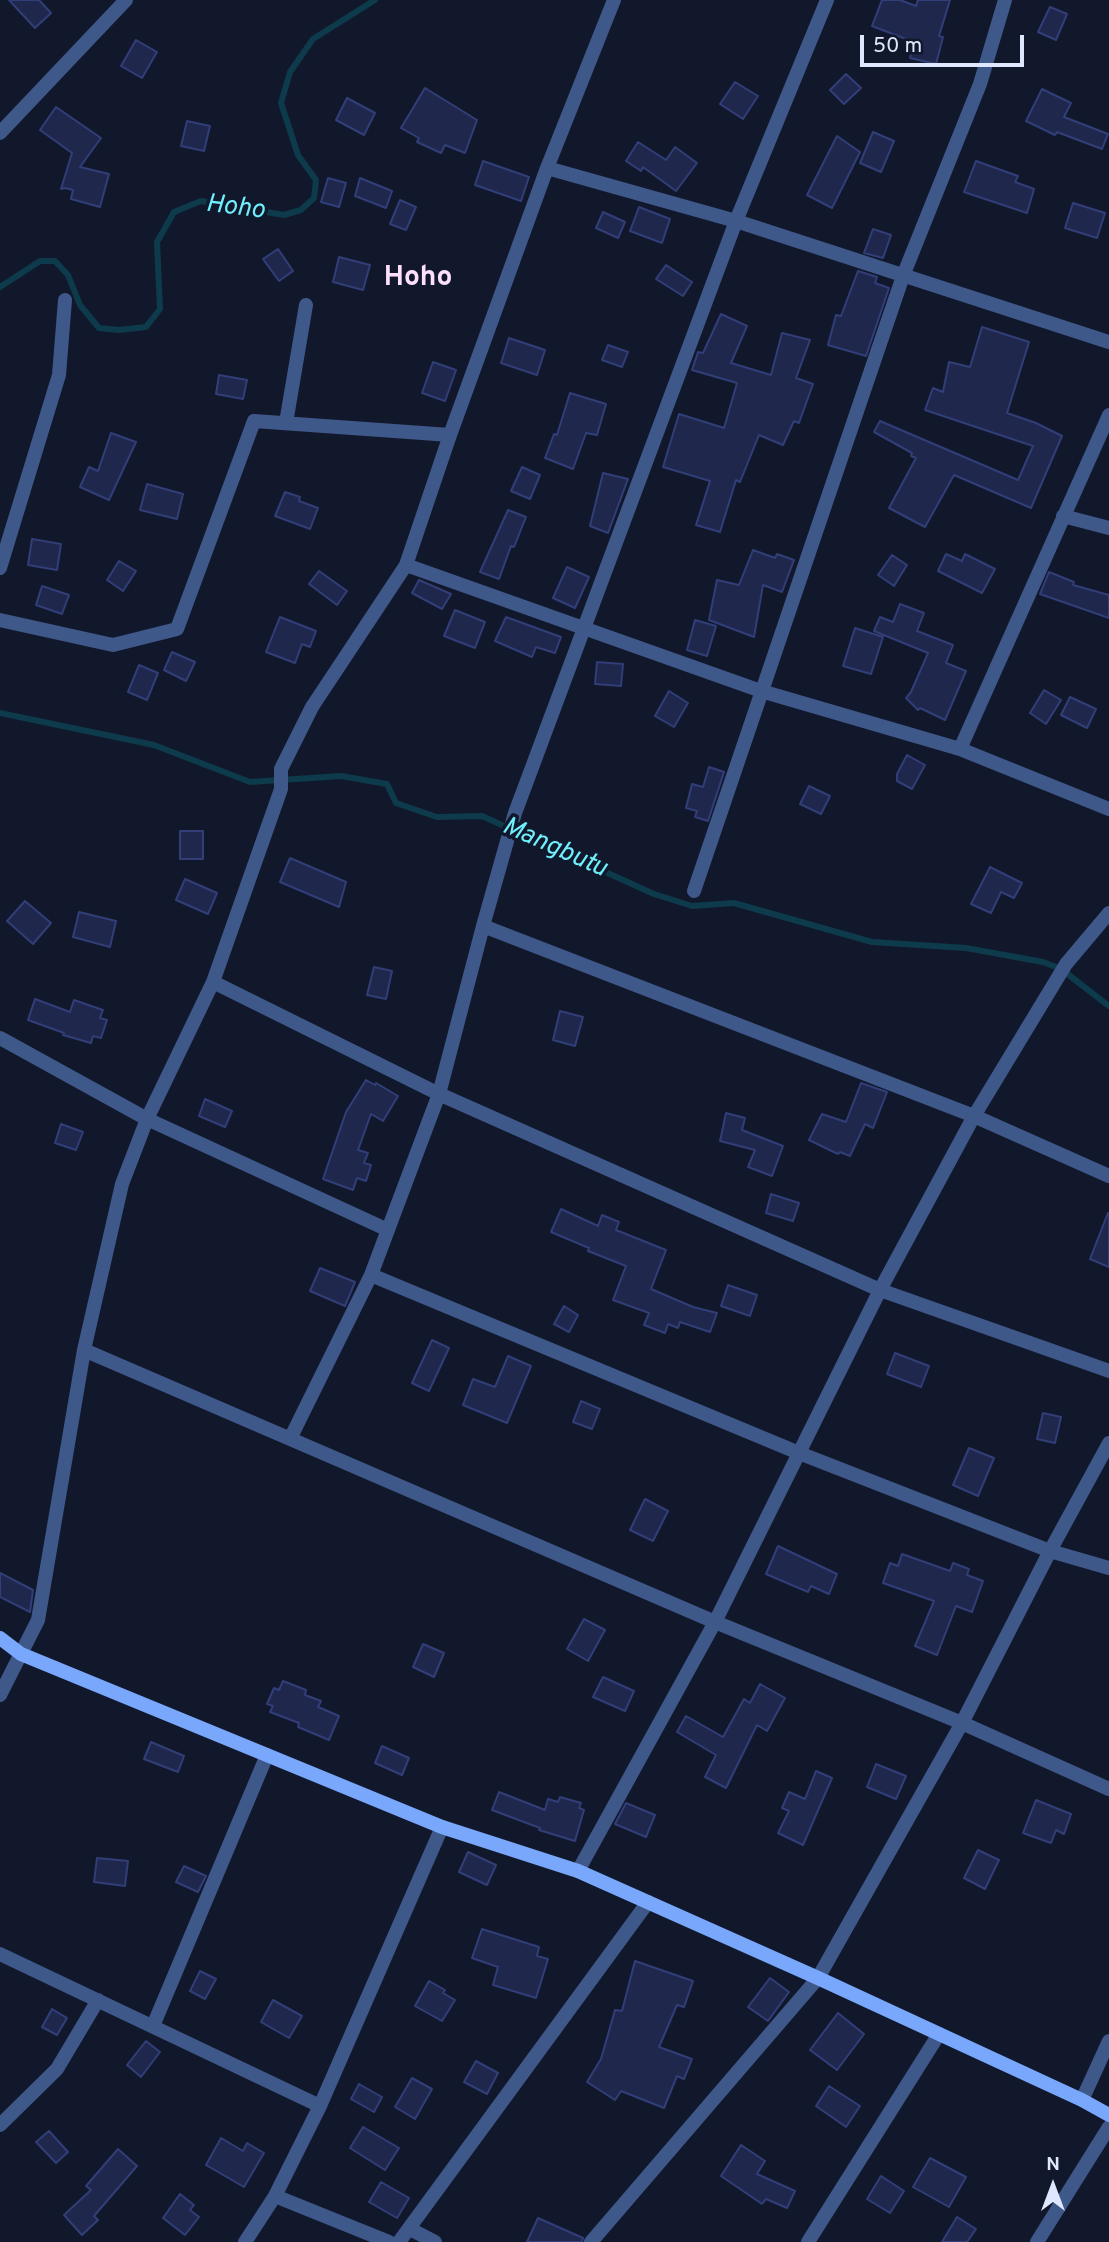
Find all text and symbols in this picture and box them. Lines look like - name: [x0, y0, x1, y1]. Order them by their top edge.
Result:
- scale bar: [864, 21, 1028, 65]
- text: 50 m: [873, 33, 922, 60]
- water label: Hoho: [204, 190, 266, 228]
- district label: Hoho: [384, 262, 452, 296]
- water label: Mangbutu: [497, 812, 611, 886]
- north arrow: [1018, 2151, 1088, 2221]
- text: N: [1046, 2153, 1060, 2177]

